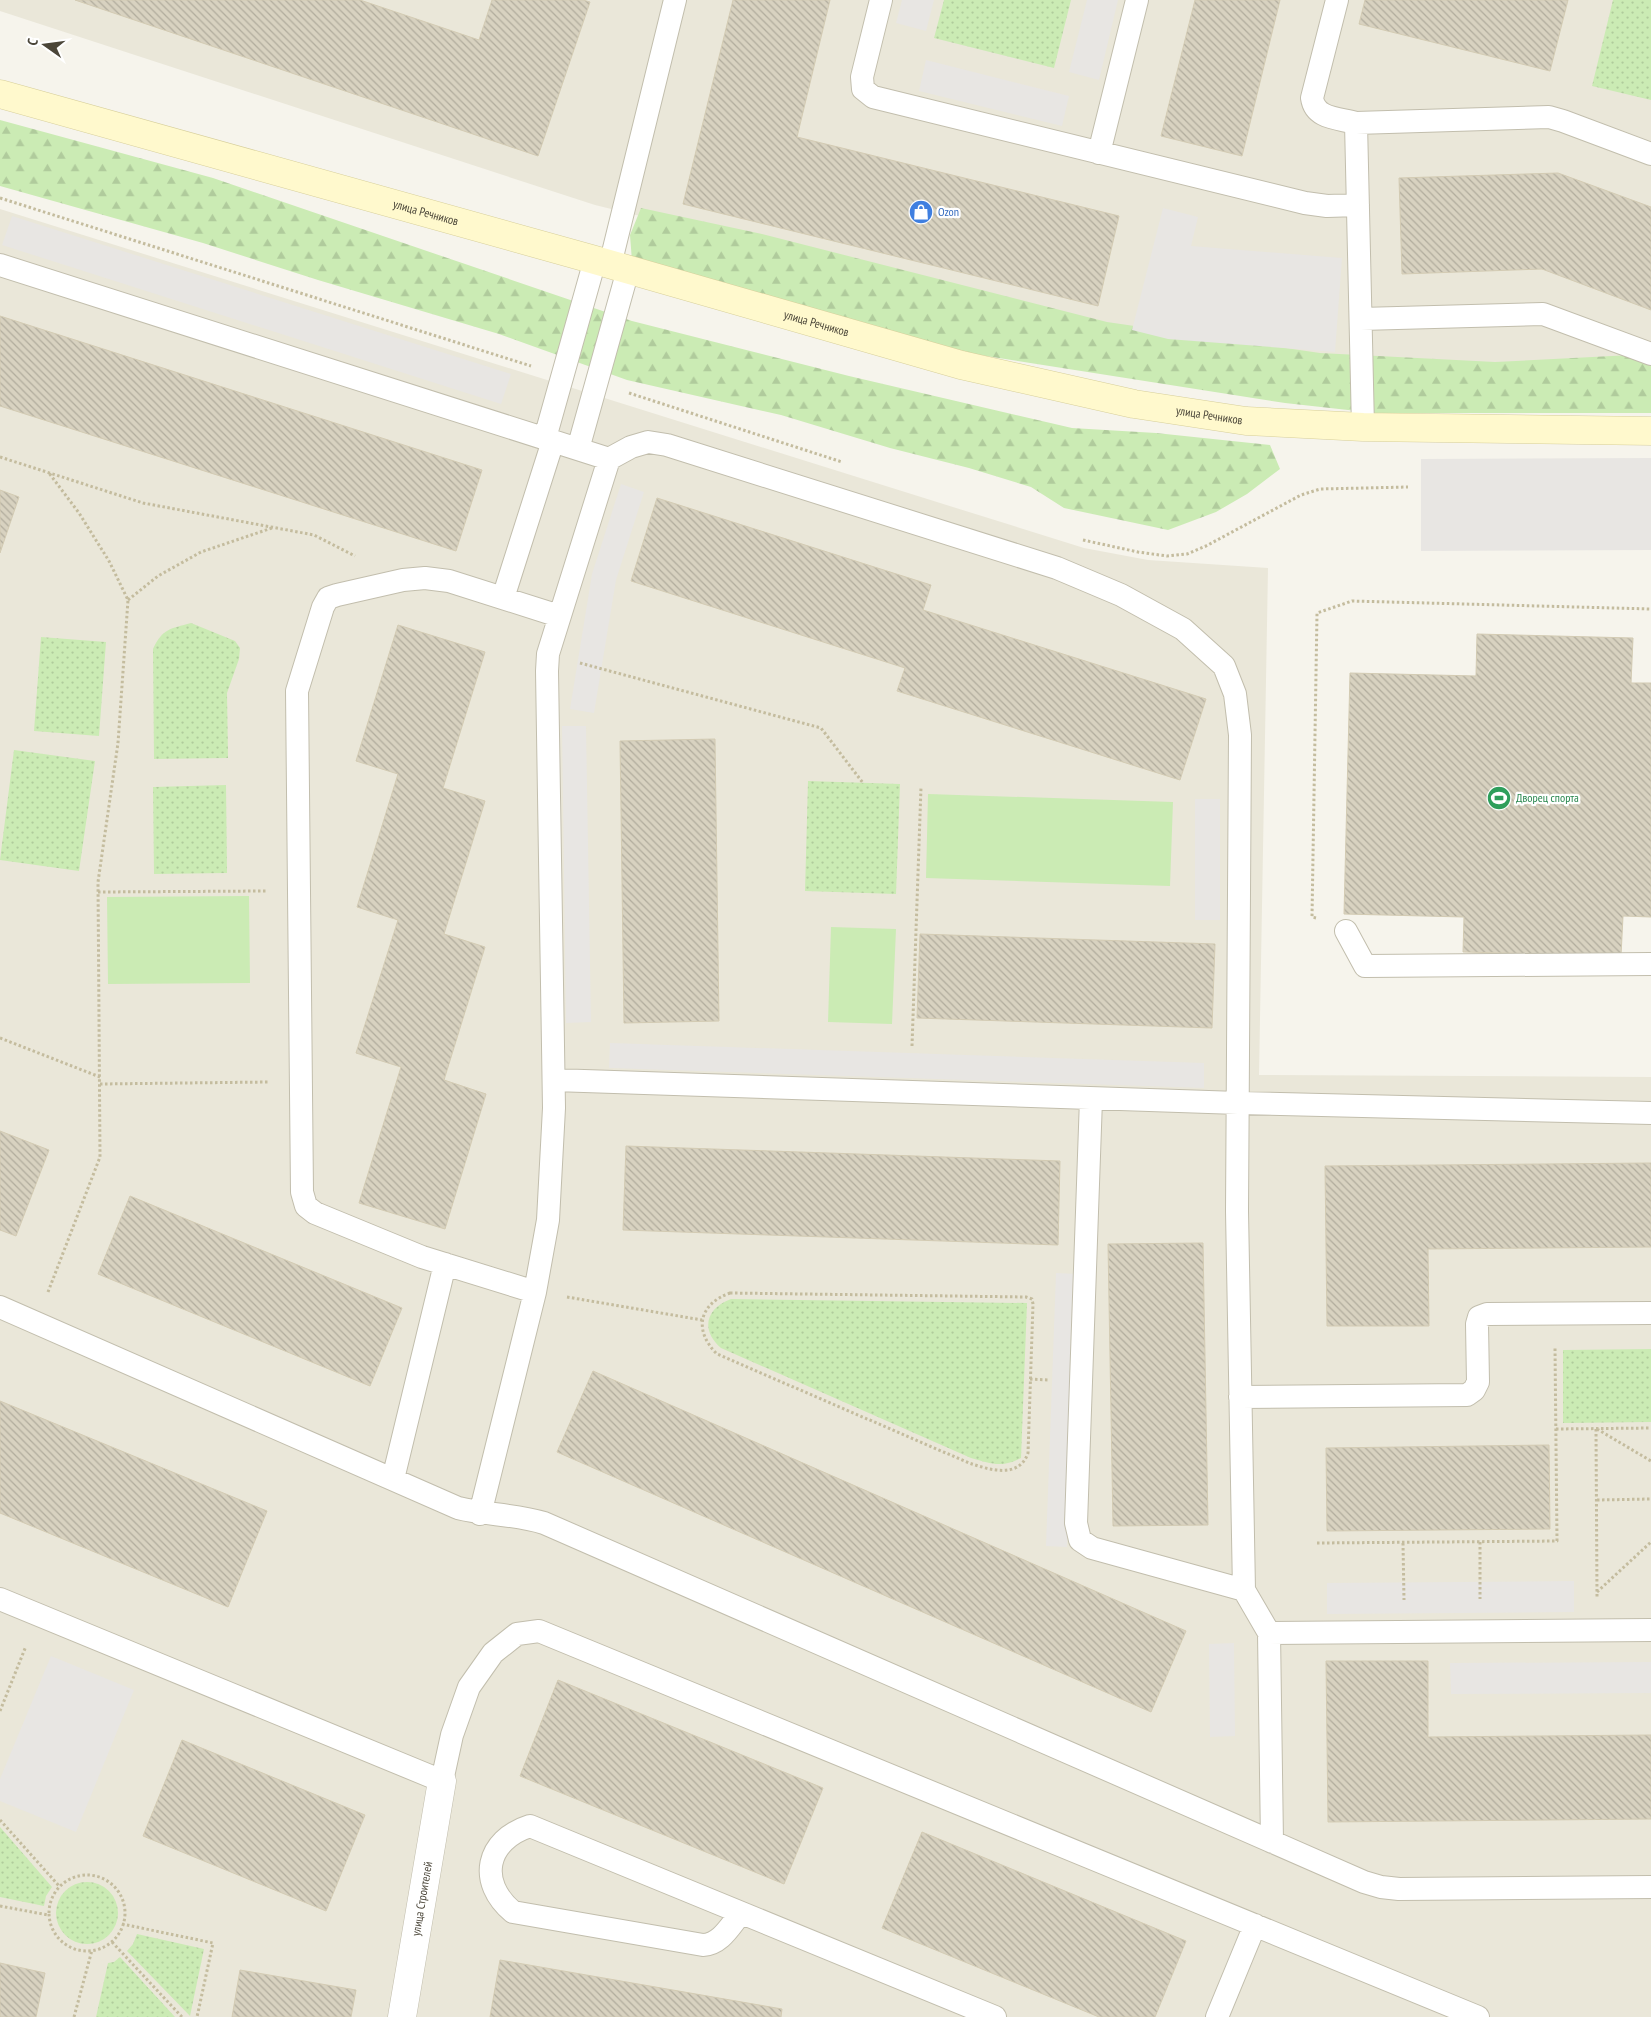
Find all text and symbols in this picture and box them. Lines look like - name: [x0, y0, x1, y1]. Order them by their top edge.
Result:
- north arrow: [20, 20, 70, 70]
- text: С: [23, 36, 42, 47]
- street label: улица Речников: [392, 196, 460, 229]
- shop icon: Ozon: [908, 199, 934, 225]
- place label: Ozon: [938, 204, 959, 219]
- street label: улица Речников: [782, 307, 851, 340]
- street label: улица Речников: [1175, 402, 1244, 427]
- sports icon: Дворец спорта: [1486, 785, 1512, 811]
- place label: Дворец спорта: [1516, 790, 1579, 805]
- street label: улица Строителей: [408, 1860, 435, 1937]

